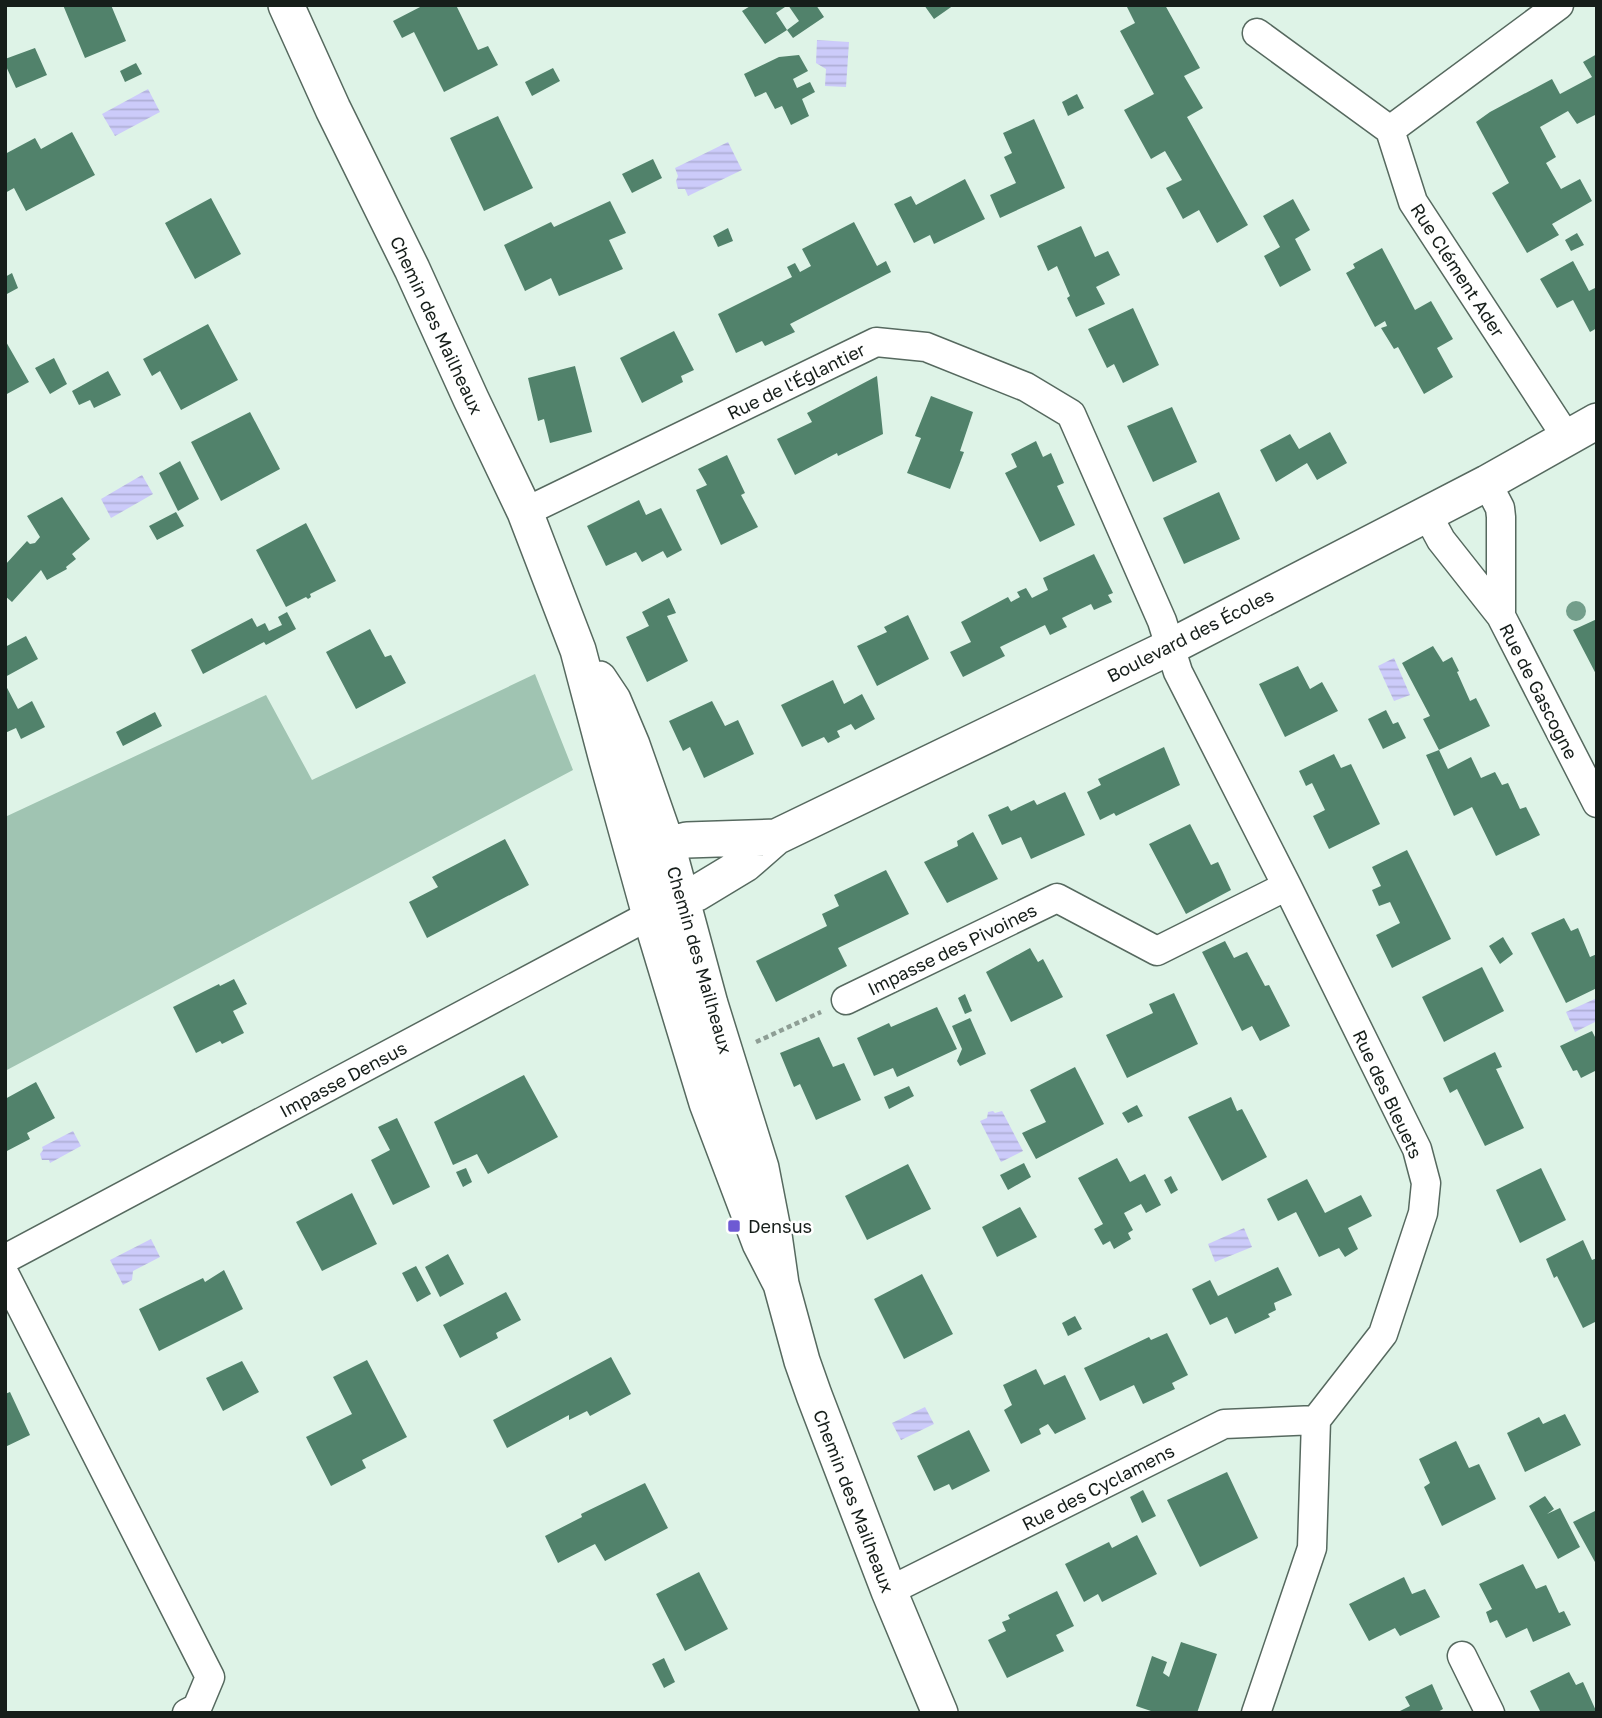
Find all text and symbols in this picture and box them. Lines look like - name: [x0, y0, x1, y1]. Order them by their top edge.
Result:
- street label: Rue Clément Ader: [1406, 199, 1510, 341]
- street label: Chemin des Mailheaux: [386, 232, 488, 418]
- street label: Rue de l'Églantier: [723, 338, 869, 424]
- street label: Boulevard des Écoles: [1103, 583, 1277, 687]
- street label: Rue de Gascogne: [1495, 619, 1583, 763]
- street label: Chemin des Mailheaux: [663, 864, 737, 1057]
- street label: Impasse des Pivoines: [864, 898, 1040, 1000]
- street label: Rue des Bleuets: [1349, 1026, 1427, 1162]
- street label: Impasse Densus: [276, 1036, 410, 1122]
- place label: Densus: [748, 1215, 812, 1237]
- marker: Densus: [726, 1218, 742, 1234]
- street label: Chemin des Mailheaux: [809, 1406, 899, 1596]
- street label: Rue des Cyclamens: [1018, 1439, 1178, 1535]

